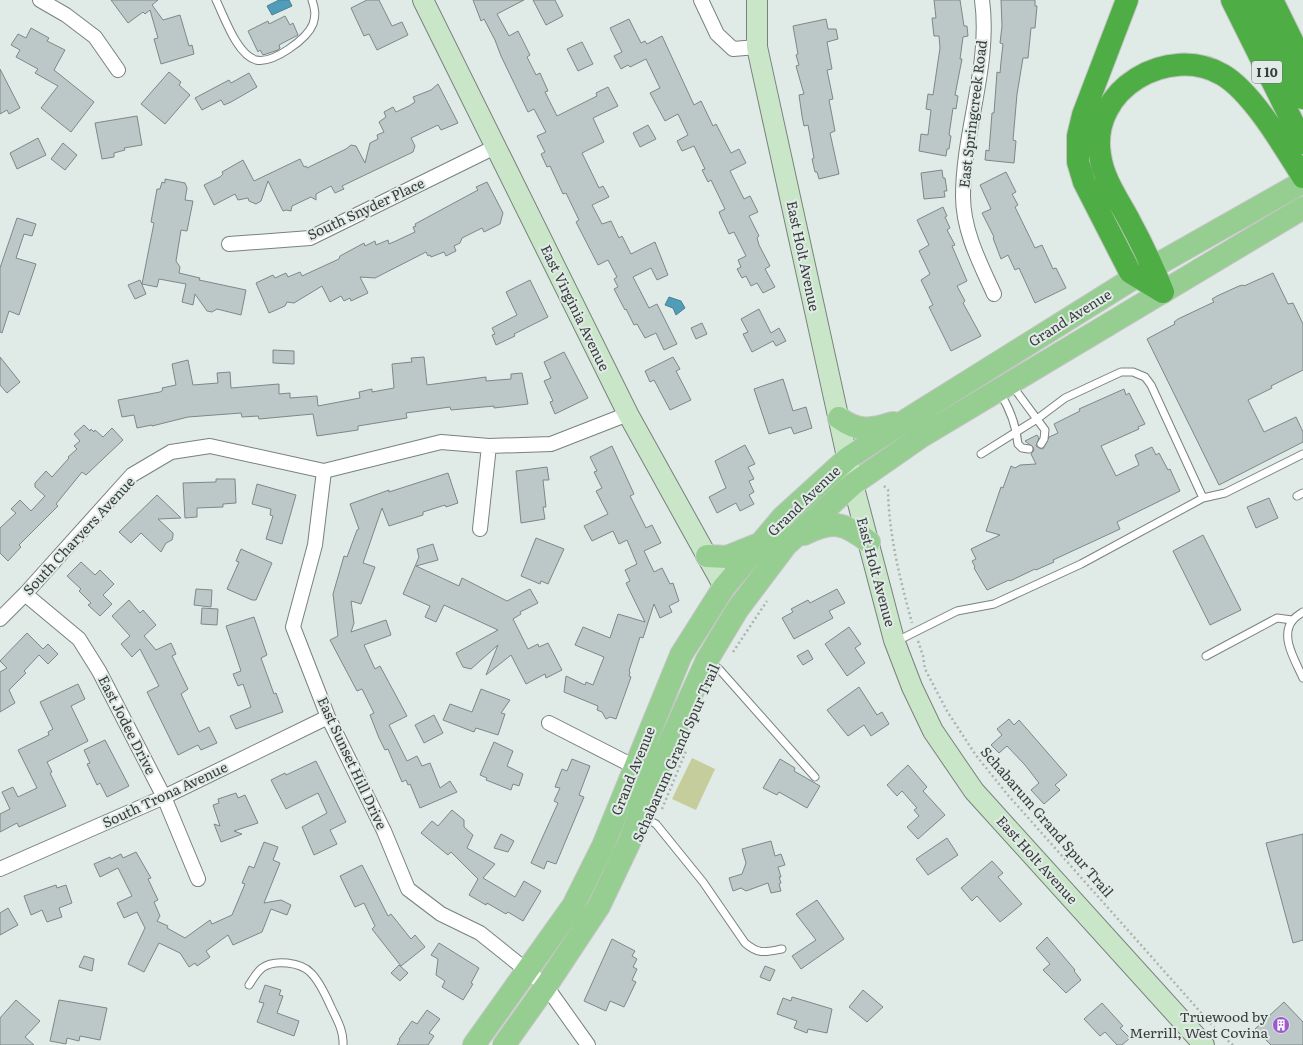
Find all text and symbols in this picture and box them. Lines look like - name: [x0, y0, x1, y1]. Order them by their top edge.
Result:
- street label: East Springcreek Road: [953, 38, 991, 189]
- road number: I 10: [1252, 61, 1282, 83]
- street label: South Snyder Place: [304, 172, 427, 244]
- street label: East Holt Avenue: [782, 199, 825, 313]
- street label: East Virginia Avenue: [537, 241, 615, 374]
- street label: Grand Avenue: [1024, 284, 1115, 351]
- street label: Grand Avenue: [762, 460, 844, 540]
- street label: South Charvers Avenue: [18, 472, 139, 599]
- street label: East Holt Avenue: [853, 515, 901, 629]
- street label: Schabarum Grand Spur Trail: [627, 660, 724, 845]
- street label: East Jodee Drive: [94, 671, 162, 778]
- street label: East Sunset Hill Drive: [313, 693, 392, 832]
- street label: Grand Avenue: [605, 723, 659, 818]
- street label: Schabarum Grand Spur Trail: [977, 742, 1119, 901]
- street label: South Trona Avenue: [99, 756, 230, 832]
- street label: East Holt Avenue: [993, 811, 1083, 908]
- place label: Truewood by Merrill, West Covina: [1129, 1006, 1269, 1042]
- building icon: Truewood by Merrill, West Covina: [1271, 1015, 1291, 1035]

